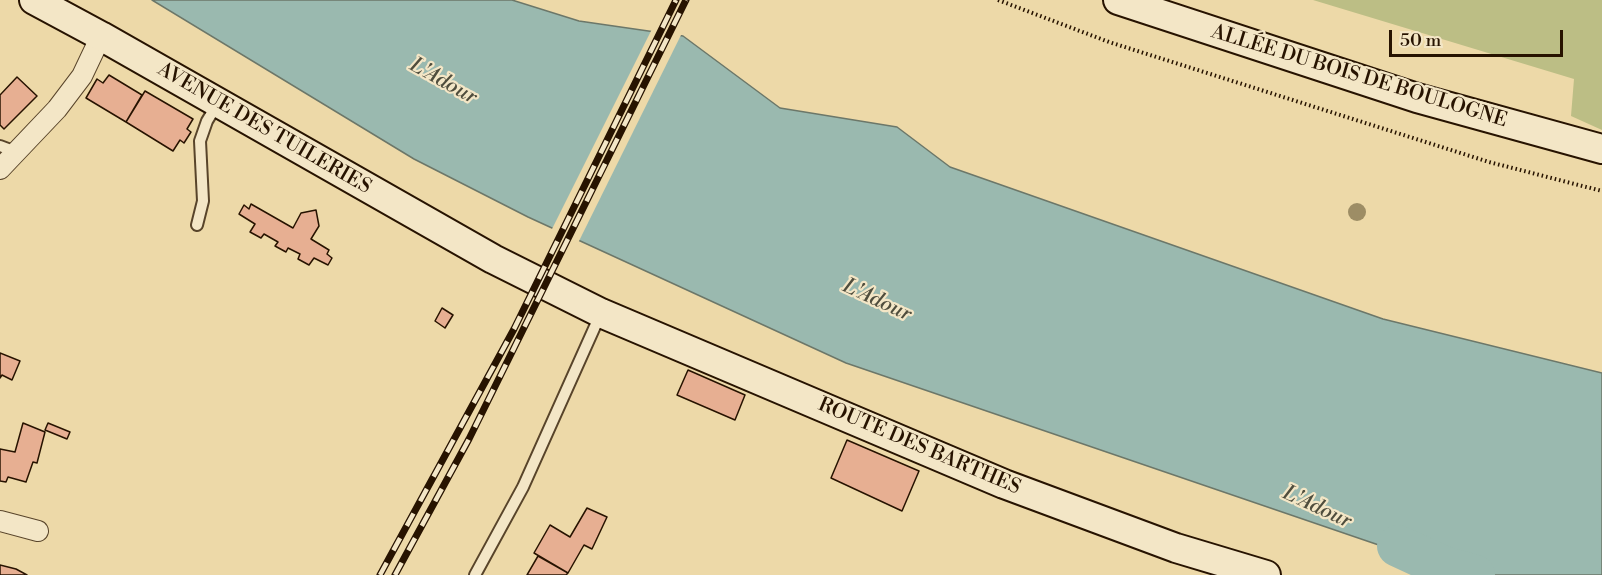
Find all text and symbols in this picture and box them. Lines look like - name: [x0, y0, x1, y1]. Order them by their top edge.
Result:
- scale bar: [1392, 18, 1566, 56]
- street label: ALLÉE DU BOIS DE BOULOGNE: [1208, 20, 1510, 134]
- text: 50 m: [1400, 29, 1441, 52]
- water label: L'Adour: [405, 53, 481, 111]
- street label: AVENUE DES TUILERIES: [153, 58, 375, 200]
- water label: L'Adour: [839, 274, 915, 328]
- street label: ROUTE DES BARTHES: [814, 393, 1024, 501]
- water label: L'Adour: [1279, 481, 1355, 535]

